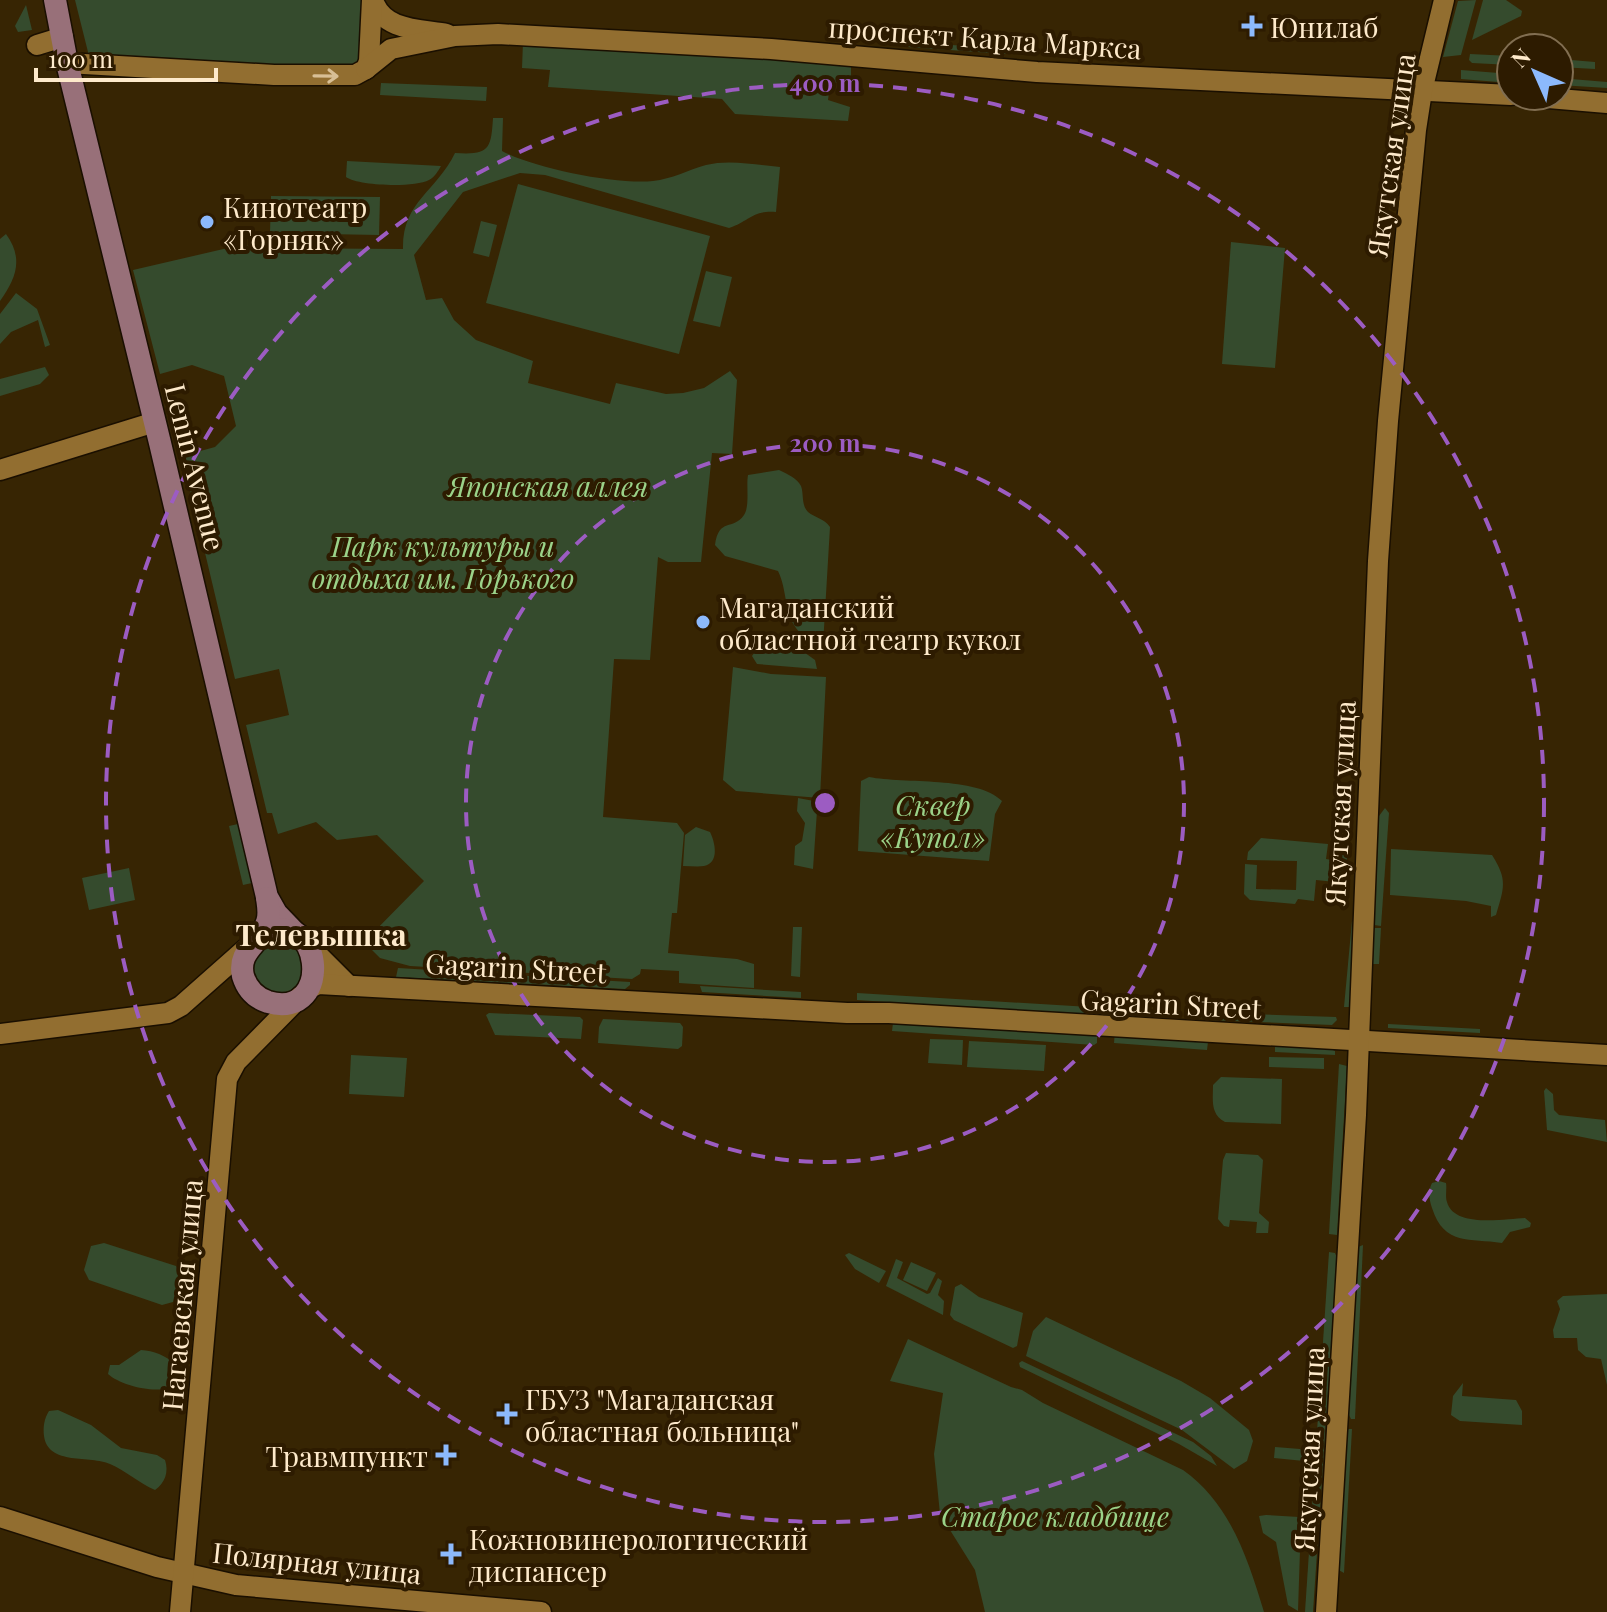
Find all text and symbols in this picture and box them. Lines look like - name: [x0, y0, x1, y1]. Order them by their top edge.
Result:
- street label: проспект Карла Маркса: [827, 8, 1143, 66]
- place label: Юнилаб: [1270, 8, 1378, 45]
- marker: Юнилаб: [1241, 15, 1263, 37]
- scale bar: [36, 32, 216, 82]
- north arrow: [1495, 32, 1575, 112]
- text: N: [1504, 41, 1536, 73]
- text: 100 m: [48, 42, 113, 74]
- street label: Якутская улица: [1357, 51, 1423, 260]
- text: 400 m: [790, 66, 861, 98]
- one-way arrow: [312, 68, 339, 84]
- place label: Кинотеатр «Горняк»: [223, 188, 367, 257]
- marker: Кинотеатр «Горняк»: [198, 213, 216, 231]
- street label: Lenin Avenue: [157, 380, 235, 554]
- text: 200 m: [790, 426, 861, 458]
- park label: Японская аллея: [446, 467, 648, 504]
- park label: Парк культуры и отдыха им. Горького: [312, 527, 574, 596]
- place label: Магаданский областной театр кукол: [719, 588, 1021, 657]
- marker: Магаданский областной театр кукол: [694, 613, 712, 631]
- street label: Якутская улица: [1315, 700, 1363, 907]
- park label: Сквер «Купол»: [880, 786, 986, 855]
- centre of rings: [811, 789, 839, 817]
- district label: Телевышка: [235, 914, 407, 954]
- street label: Gagarin Street: [424, 944, 609, 990]
- street label: Gagarin Street: [1079, 980, 1264, 1026]
- street label: Нагаевская улица: [152, 1177, 210, 1412]
- street label: Якутская улица: [1284, 1346, 1332, 1553]
- place label: ГБУЗ "Магаданская областная больница": [525, 1380, 799, 1449]
- marker: ГБУЗ "Магаданская областная больница": [496, 1403, 518, 1425]
- place label: Травмпункт: [265, 1437, 428, 1474]
- marker: Травмпункт: [435, 1444, 457, 1466]
- park label: Старое кладбище: [941, 1497, 1169, 1534]
- place label: Кожновинерологический диспансер: [469, 1520, 808, 1589]
- street label: Полярная улица: [211, 1533, 423, 1591]
- marker: Кожновинерологический диспансер: [440, 1543, 462, 1565]

